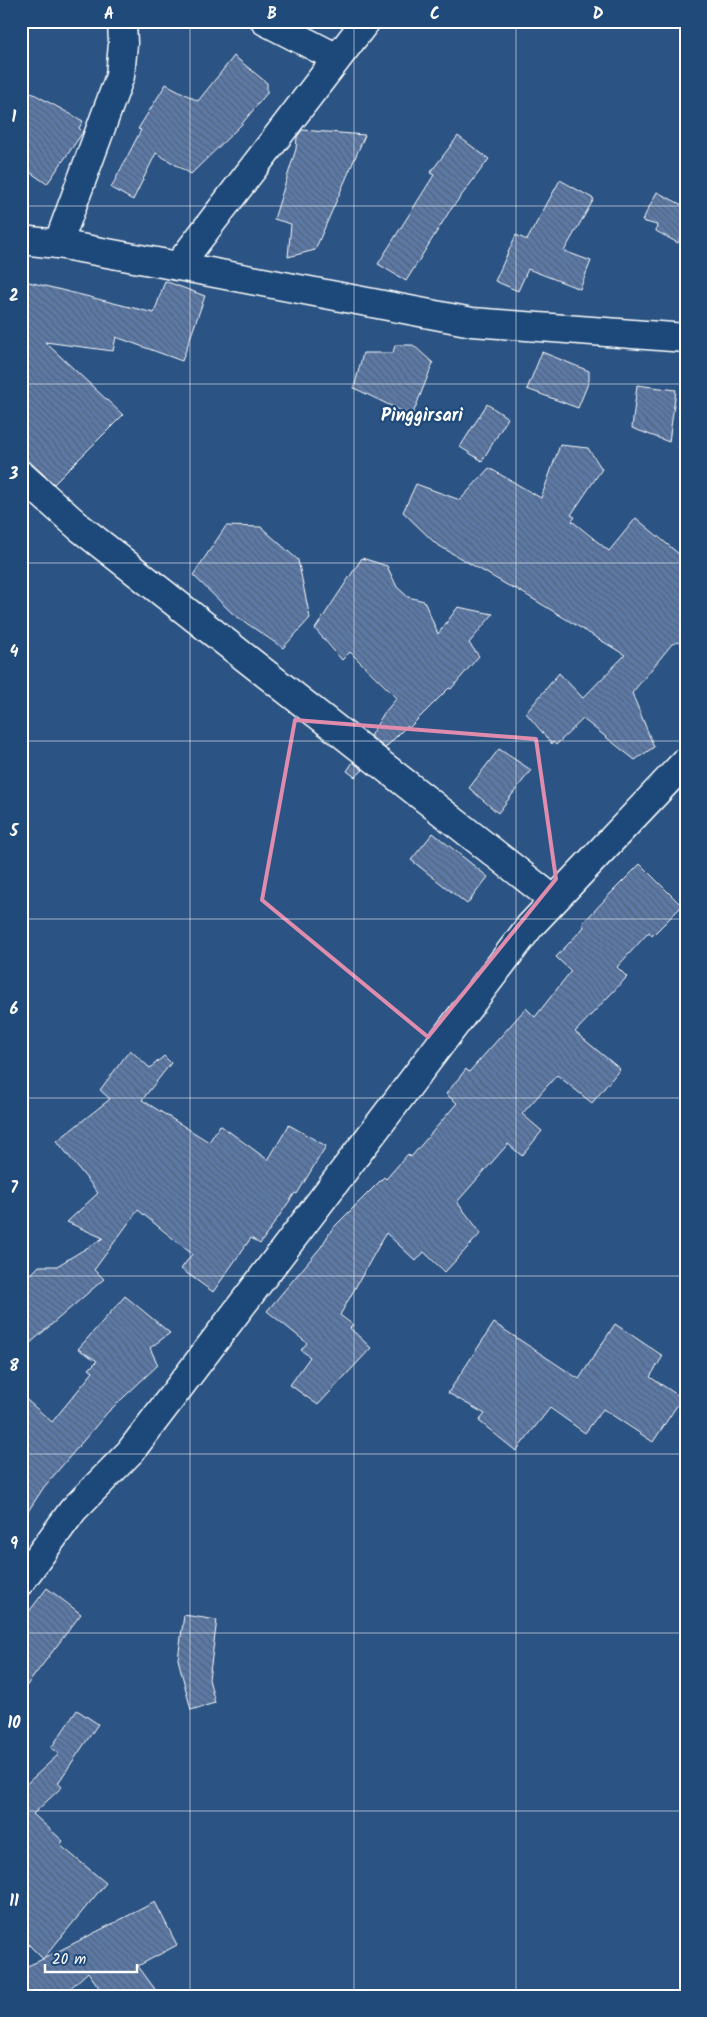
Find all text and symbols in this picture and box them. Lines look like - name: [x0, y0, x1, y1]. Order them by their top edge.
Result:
- text: A: [104, 2, 114, 27]
- text: B: [267, 2, 277, 27]
- text: C: [430, 2, 440, 27]
- text: D: [593, 2, 604, 27]
- text: 1: [12, 105, 17, 130]
- text: 2: [9, 284, 19, 309]
- district label: Pinggirsari: [381, 402, 463, 431]
- text: 3: [9, 462, 19, 487]
- text: 4: [10, 640, 19, 665]
- text: 5: [9, 819, 20, 844]
- text: 6: [10, 997, 19, 1022]
- text: 7: [10, 1176, 18, 1201]
- text: 8: [9, 1354, 19, 1379]
- text: 9: [10, 1532, 18, 1557]
- text: 10: [7, 1711, 21, 1736]
- text: 11: [9, 1889, 19, 1914]
- scale bar: [45, 1942, 138, 1974]
- text: 20 m: [52, 1948, 86, 1972]

